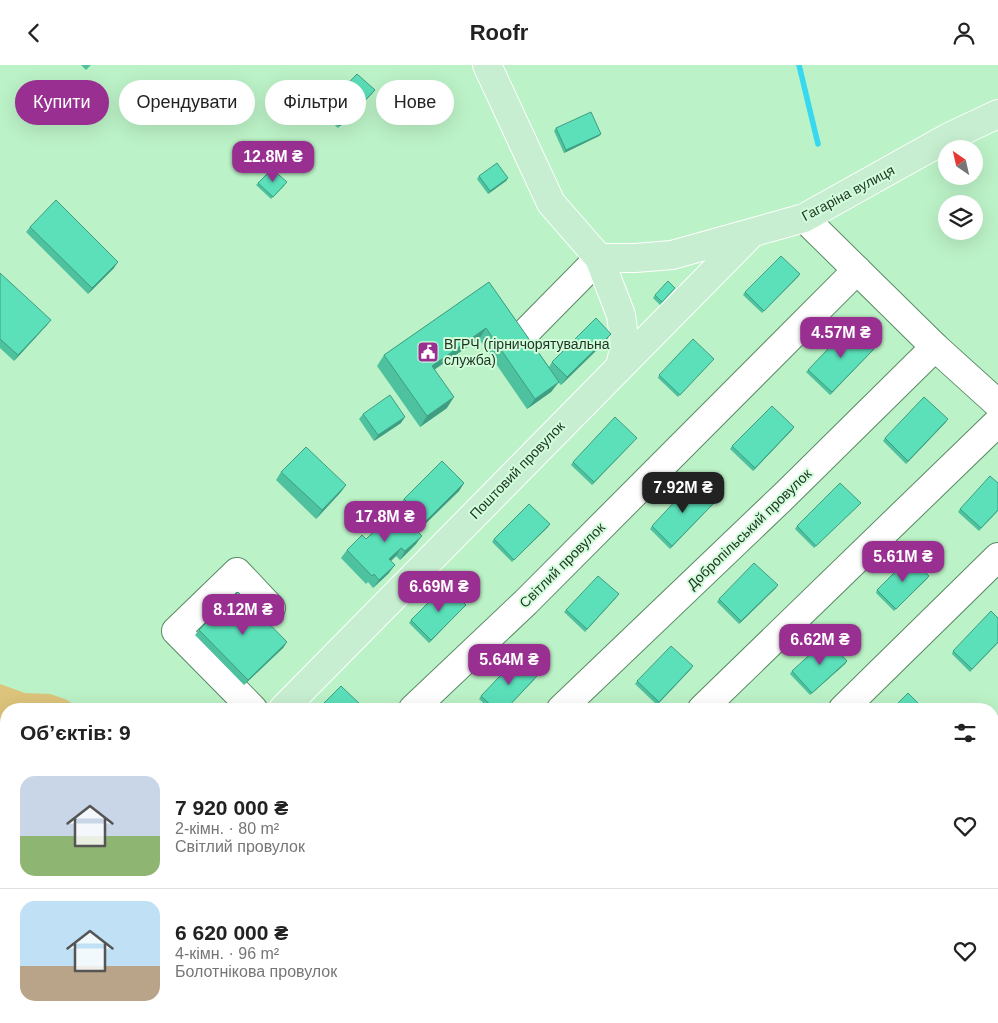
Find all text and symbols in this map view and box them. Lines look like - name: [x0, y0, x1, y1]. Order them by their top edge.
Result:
- icon: back: [20, 19, 48, 47]
- icon: person: [950, 19, 978, 47]
- text: Roofr: [470, 20, 528, 45]
- chip: Купити: [15, 80, 109, 125]
- chip: Орендувати: [119, 80, 255, 125]
- chip: Фільтри: [265, 80, 366, 125]
- chip: Нове: [376, 80, 454, 125]
- north arrow: [938, 140, 982, 185]
- map controls: [938, 140, 983, 240]
- pin: 12.8M ₴: [227, 141, 319, 183]
- text: 12.8M ₴: [243, 148, 303, 165]
- street label: Гагаріна вулиця: [799, 162, 897, 224]
- button: layers: [938, 195, 983, 240]
- pin: 4.57M ₴: [795, 317, 887, 359]
- text: 4.57M ₴: [811, 324, 871, 341]
- place label: ВГРЧ (гірничорятувальна служба): [444, 336, 610, 368]
- public building icon: ВГРЧ (гірничорятувальна служба): [416, 340, 440, 364]
- street label: Поштовий провулок: [466, 417, 568, 522]
- street label: Добропільський провулок: [684, 465, 815, 593]
- pin: 7.92M ₴: [637, 471, 729, 514]
- text: 7.92M ₴: [653, 479, 713, 496]
- pin: 17.8M ₴: [339, 501, 431, 543]
- text: 17.8M ₴: [355, 508, 415, 525]
- street label: Світлий провулок: [516, 519, 608, 611]
- pin: 5.61M ₴: [857, 541, 949, 583]
- text: 5.61M ₴: [873, 548, 933, 565]
- pin: 6.69M ₴: [393, 571, 485, 613]
- text: 6.69M ₴: [409, 578, 469, 595]
- pin: 8.12M ₴: [197, 593, 289, 636]
- text: 8.12M ₴: [213, 601, 273, 618]
- pin: 6.62M ₴: [774, 623, 866, 666]
- text: 6.62M ₴: [790, 631, 850, 648]
- pin: 5.64M ₴: [463, 643, 555, 686]
- text: 5.64M ₴: [479, 651, 539, 668]
- icon: filters: [951, 719, 979, 747]
- text: Об’єктів: 9: [20, 721, 131, 744]
- icon: home: [60, 796, 120, 856]
- text: 7 920 000 ₴: [175, 796, 288, 819]
- icon: heart: [951, 812, 979, 840]
- text: 2-кімн. · 80 m²: [175, 820, 279, 837]
- text: Світлий провулок: [175, 838, 305, 855]
- icon: home: [60, 921, 120, 981]
- text: 6 620 000 ₴: [175, 921, 288, 944]
- icon: heart: [951, 937, 979, 965]
- text: 4-кімн. · 96 m²: [175, 945, 279, 962]
- text: Болотнікова провулок: [175, 963, 337, 980]

